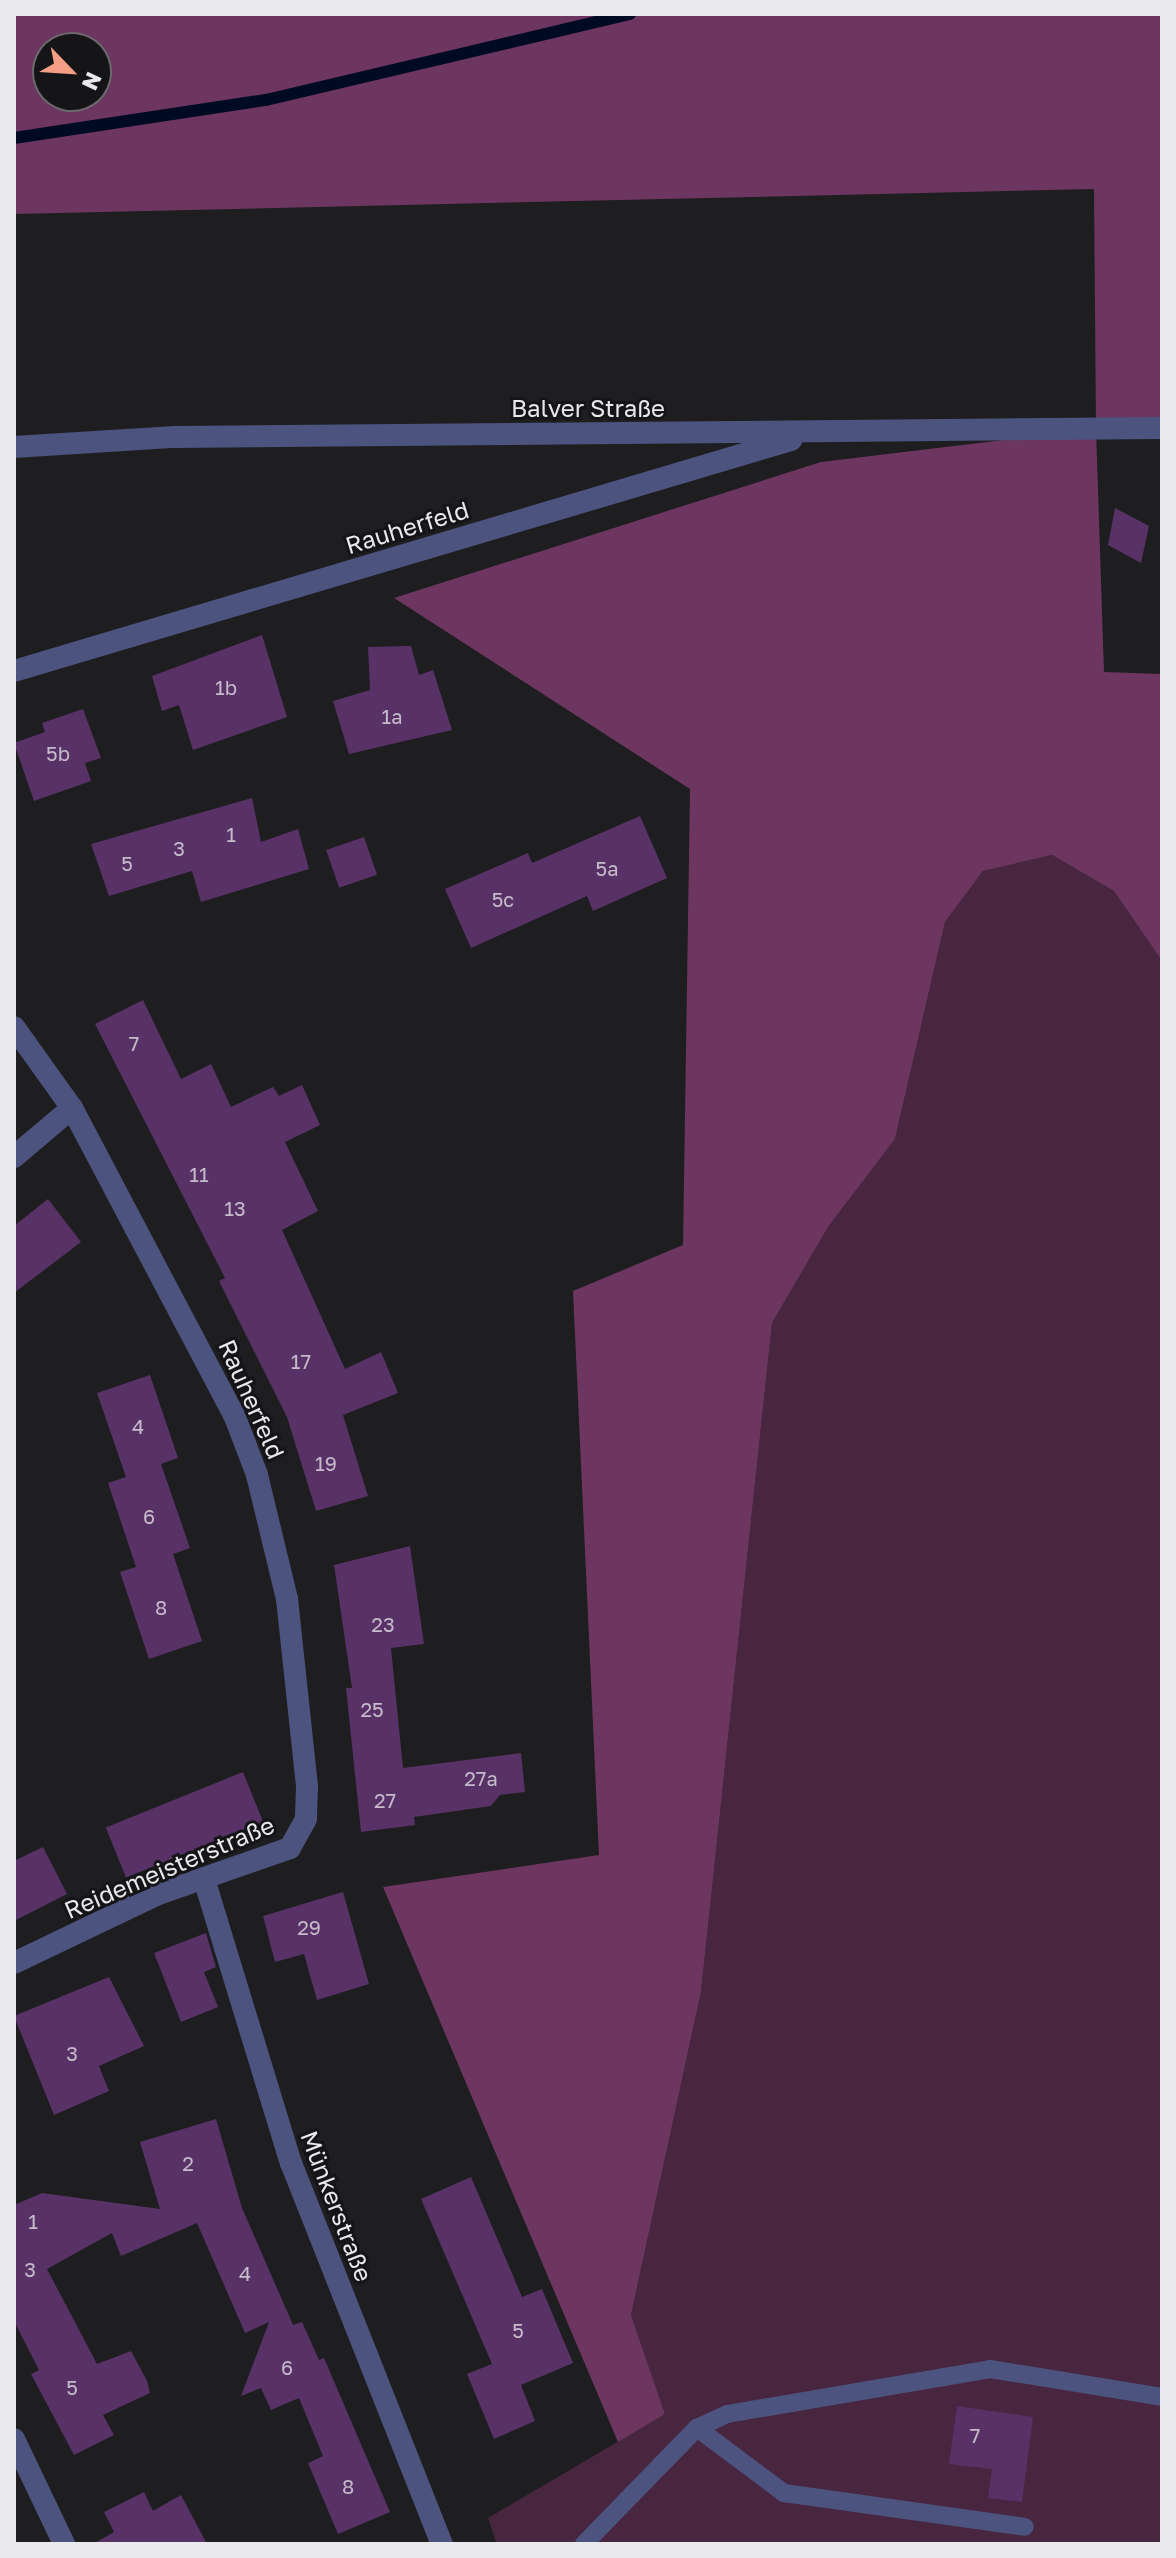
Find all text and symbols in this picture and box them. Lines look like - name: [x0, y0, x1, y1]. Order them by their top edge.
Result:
- north arrow: [32, 32, 112, 112]
- text: N: [77, 68, 108, 95]
- street label: Balver Straße: [511, 394, 665, 422]
- street label: Rauherfeld: [342, 495, 472, 559]
- house number: 1b: [215, 675, 237, 699]
- house number: 1a: [382, 704, 402, 728]
- house number: 5b: [46, 741, 70, 765]
- house number: 1: [226, 822, 236, 846]
- house number: 3: [173, 836, 185, 860]
- house number: 5: [121, 851, 133, 875]
- house number: 5a: [596, 856, 618, 880]
- house number: 5c: [492, 887, 514, 911]
- house number: 7: [129, 1031, 139, 1055]
- house number: 11: [189, 1162, 209, 1186]
- house number: 13: [224, 1196, 246, 1220]
- street label: Rauherfeld: [213, 1335, 291, 1463]
- house number: 17: [291, 1349, 311, 1373]
- house number: 4: [132, 1414, 144, 1438]
- house number: 19: [315, 1451, 337, 1475]
- house number: 6: [143, 1504, 155, 1528]
- house number: 8: [155, 1595, 167, 1619]
- house number: 23: [371, 1612, 395, 1636]
- house number: 25: [360, 1697, 384, 1721]
- house number: 27a: [464, 1766, 498, 1790]
- house number: 27: [374, 1788, 396, 1812]
- street label: Reidemeisterstraße: [60, 1810, 278, 1924]
- house number: 29: [297, 1915, 321, 1939]
- house number: 3: [66, 2041, 78, 2065]
- street label: Münkerstraße: [295, 2127, 379, 2285]
- house number: 2: [182, 2151, 194, 2175]
- house number: 1: [28, 2209, 38, 2233]
- house number: 3: [24, 2257, 36, 2281]
- house number: 4: [239, 2261, 251, 2285]
- house number: 5: [512, 2318, 524, 2342]
- house number: 6: [281, 2355, 293, 2379]
- house number: 5: [66, 2375, 78, 2399]
- house number: 7: [970, 2423, 980, 2447]
- house number: 8: [342, 2474, 354, 2498]

